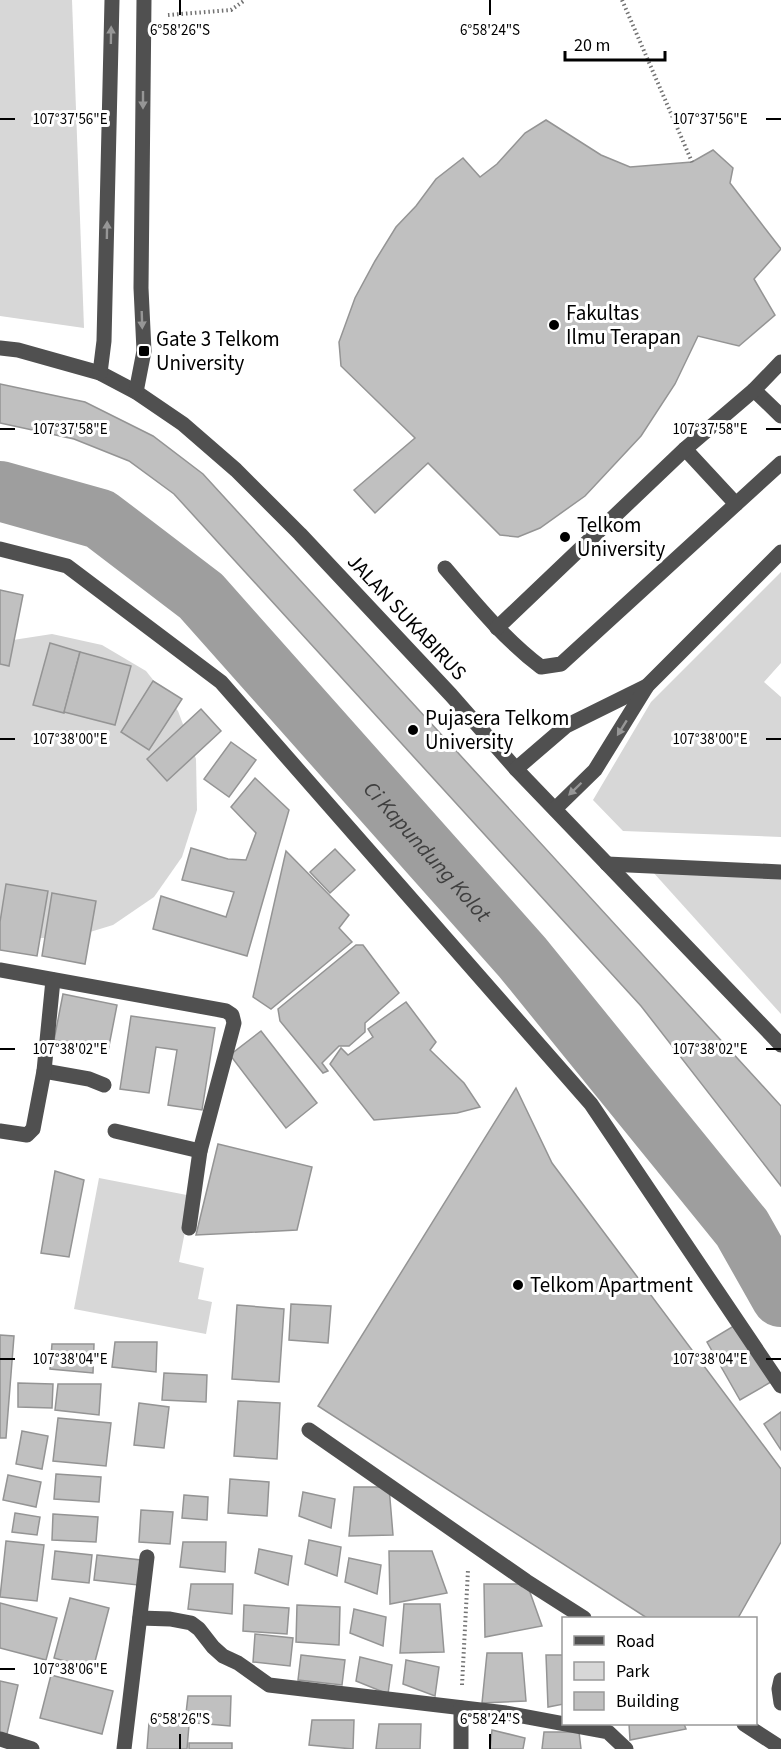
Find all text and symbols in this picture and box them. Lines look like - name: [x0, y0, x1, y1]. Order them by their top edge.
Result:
- text: 6°58'26"S: [150, 20, 210, 41]
- text: 6°58'24"S: [460, 20, 520, 41]
- scale bar: [565, 24, 666, 62]
- one-way arrow: [107, 25, 116, 44]
- text: 20 m: [574, 33, 610, 58]
- one-way arrow: [138, 91, 148, 110]
- text: 107°37'56"E: [32, 109, 108, 130]
- text: 107°37'56"E: [672, 109, 748, 130]
- one-way arrow: [102, 220, 111, 239]
- place label: Fakultas Ilmu Terapan: [566, 298, 681, 352]
- one-way arrow: [138, 310, 147, 329]
- marker: Fakultas Ilmu Terapan: [547, 318, 561, 332]
- place label: Gate 3 Telkom University: [156, 324, 280, 378]
- marker: Gate 3 Telkom University: [137, 344, 151, 358]
- text: 107°37'58"E: [32, 419, 108, 440]
- text: 107°37'58"E: [672, 419, 748, 440]
- place label: Telkom University: [577, 510, 666, 564]
- marker: Telkom University: [558, 530, 572, 544]
- street label: JALAN SUKABIRUS: [340, 547, 474, 687]
- place label: Pujasera Telkom University: [425, 703, 569, 757]
- one-way arrow: [616, 720, 627, 736]
- marker: Pujasera Telkom University: [406, 723, 420, 737]
- text: 107°38'00"E: [32, 729, 108, 750]
- text: 107°38'00"E: [672, 729, 748, 750]
- water label: Ci Kapundung Kolot: [356, 774, 499, 930]
- one-way arrow: [568, 782, 582, 796]
- text: 107°38'02"E: [32, 1039, 108, 1060]
- text: 107°38'02"E: [672, 1039, 748, 1060]
- place label: Telkom Apartment: [530, 1270, 693, 1300]
- marker: Telkom Apartment: [511, 1278, 525, 1292]
- text: 107°38'04"E: [32, 1349, 108, 1370]
- text: 107°38'04"E: [672, 1349, 748, 1370]
- legend: [562, 1617, 757, 1725]
- text: Road: [616, 1629, 655, 1654]
- text: 107°38'06"E: [32, 1659, 108, 1680]
- text: Park: [616, 1659, 650, 1684]
- text: Building: [616, 1689, 679, 1714]
- text: 6°58'26"S: [150, 1709, 210, 1730]
- text: 6°58'24"S: [460, 1709, 520, 1730]

